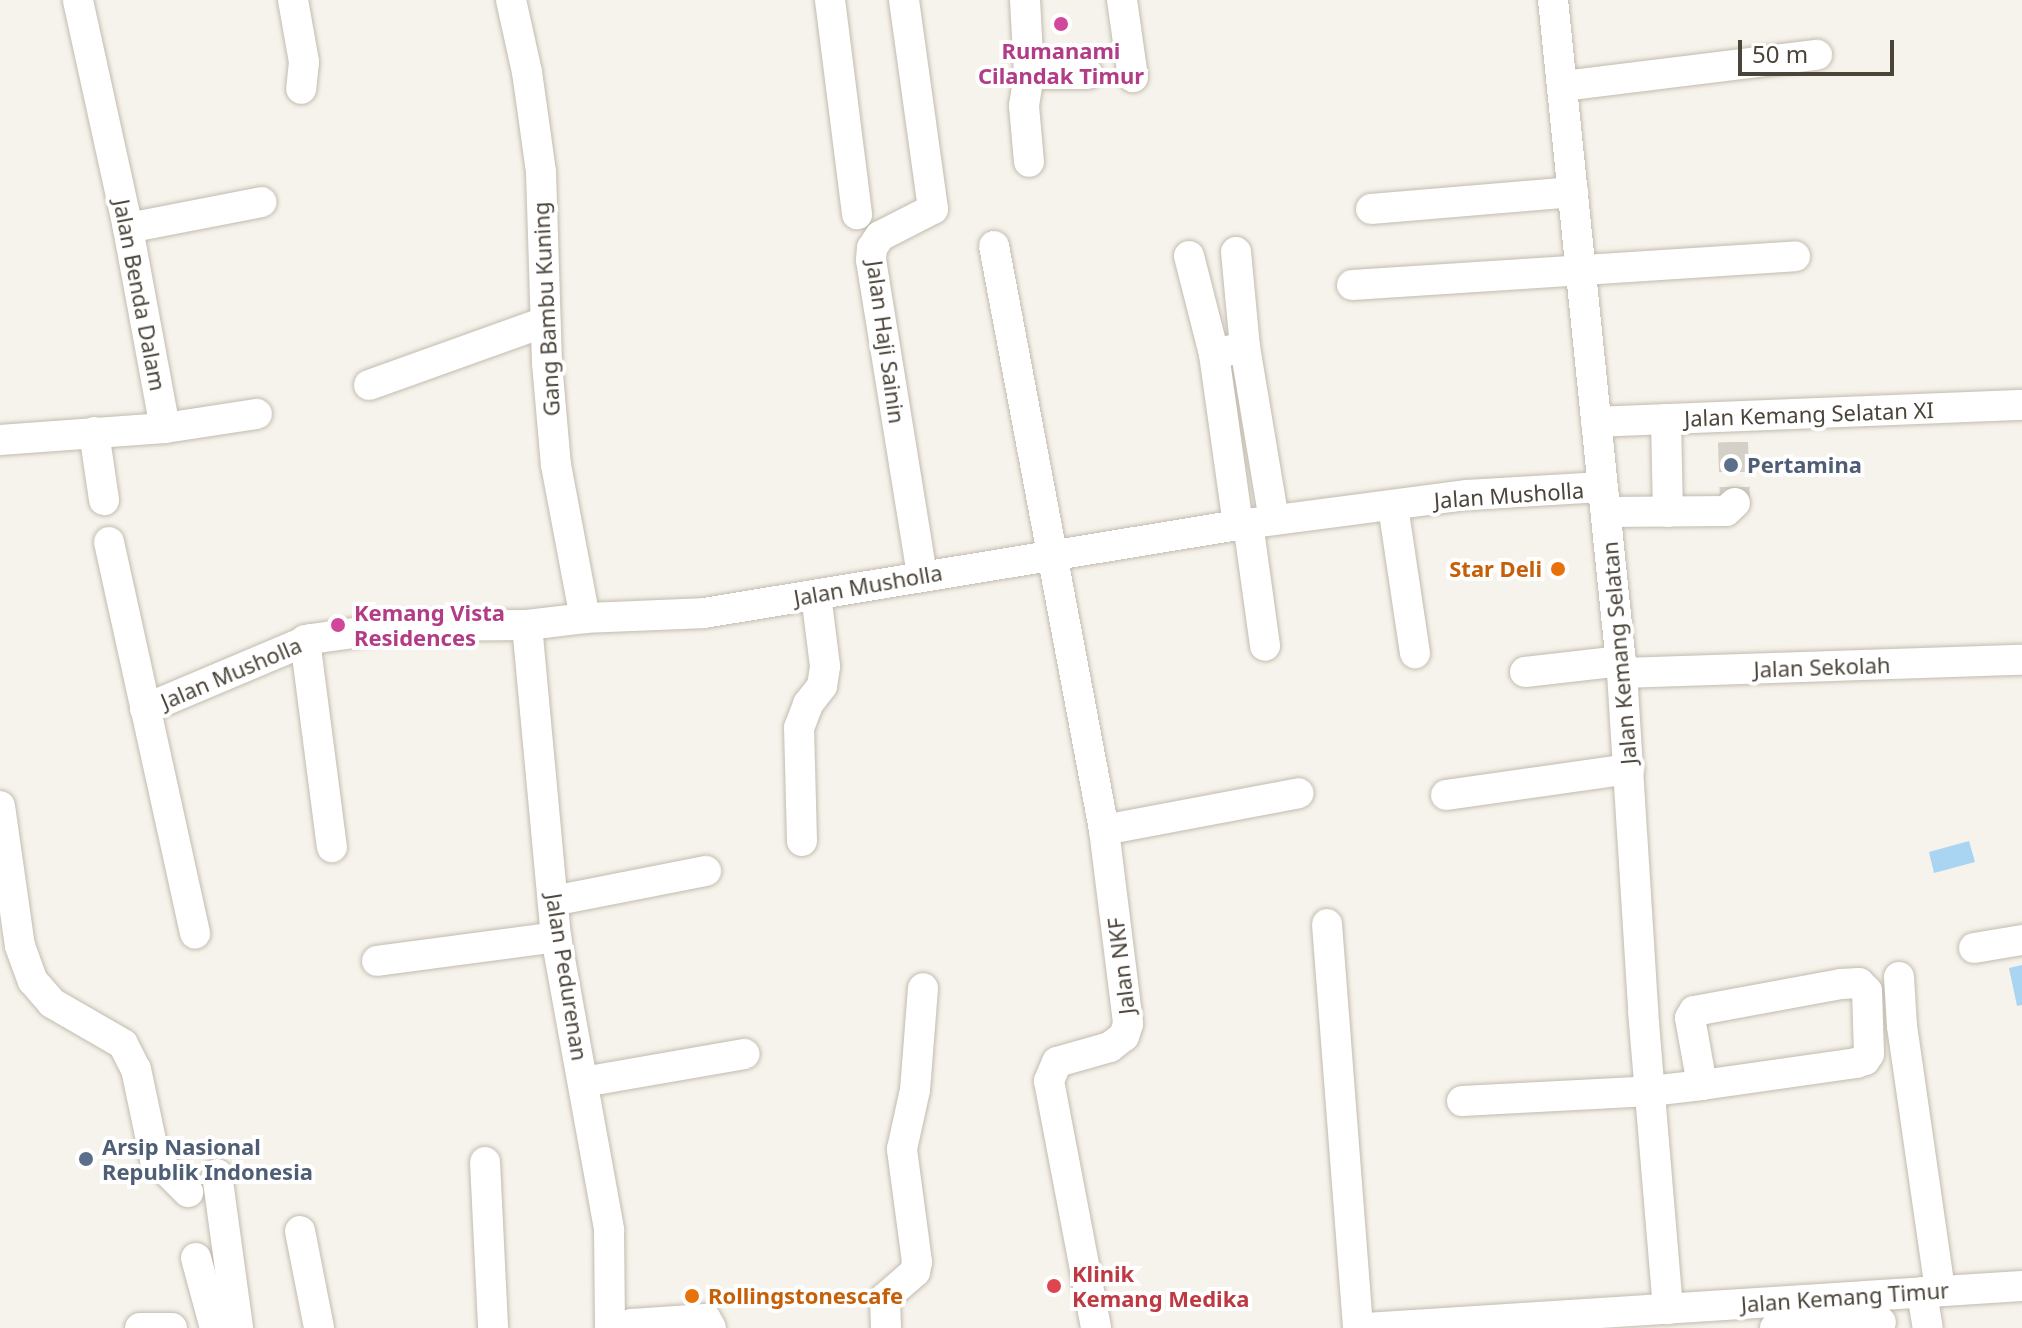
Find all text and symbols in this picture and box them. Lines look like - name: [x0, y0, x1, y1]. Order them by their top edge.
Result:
- marker: Rumanami Cilandak Timur: [1052, 15, 1070, 33]
- scale bar: [1742, 24, 1898, 74]
- place label: Rumanami Cilandak Timur: [978, 37, 1144, 88]
- text: 50 m: [1752, 37, 1808, 70]
- street label: Jalan Benda Dalam: [108, 197, 172, 393]
- street label: Gang Bambu Kuning: [527, 201, 565, 417]
- street label: Jalan Haji Sainin: [861, 259, 911, 425]
- street label: Jalan Kemang Selatan XI: [1684, 396, 1934, 432]
- place label: Pertamina: [1747, 452, 1862, 478]
- marker: Pertamina: [1722, 456, 1740, 474]
- street label: Jalan Musholla: [1433, 477, 1585, 513]
- street label: Jalan Kemang Selatan: [1596, 540, 1642, 766]
- place label: Star Deli: [1449, 556, 1542, 582]
- street label: Jalan Musholla: [792, 559, 944, 611]
- marker: Star Deli: [1549, 560, 1567, 578]
- place label: Kemang Vista Residences: [354, 599, 505, 650]
- marker: Kemang Vista Residences: [329, 616, 347, 634]
- street label: Jalan Musholla: [157, 631, 305, 715]
- street label: Jalan Sekolah: [1753, 651, 1891, 683]
- street label: Jalan Pedurenan: [541, 891, 593, 1063]
- street label: Jalan NKF: [1102, 916, 1140, 1016]
- place label: Arsip Nasional Republik Indonesia: [102, 1133, 313, 1184]
- marker: Arsip Nasional Republik Indonesia: [77, 1150, 95, 1168]
- place label: Klinik Kemang Medika: [1072, 1260, 1249, 1312]
- marker: Klinik Kemang Medika: [1043, 1275, 1065, 1297]
- street label: Jalan Kemang Timur: [1740, 1277, 1950, 1317]
- place label: Rollingstonescafe: [708, 1283, 903, 1309]
- marker: Rollingstonescafe: [683, 1287, 701, 1305]

